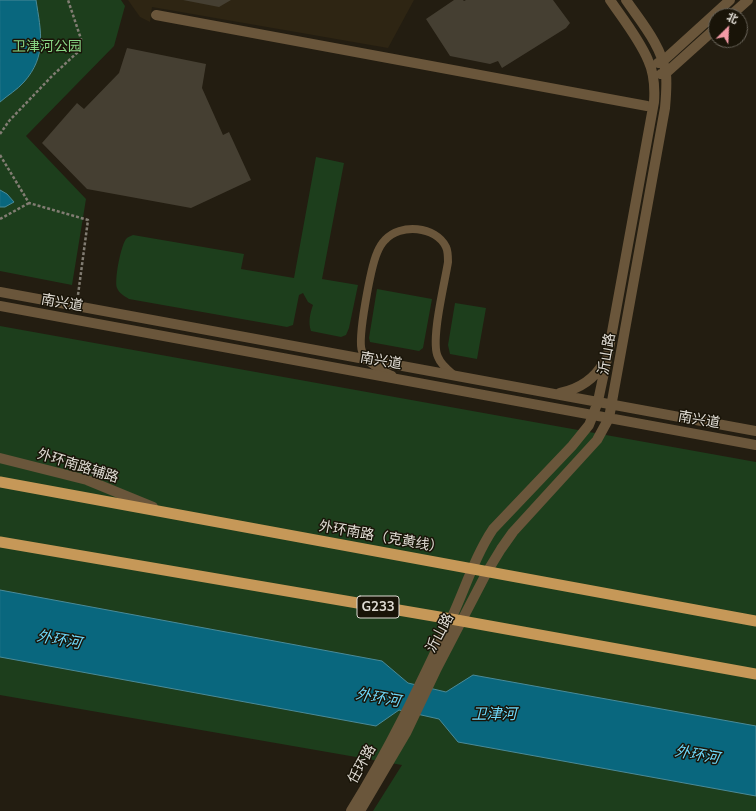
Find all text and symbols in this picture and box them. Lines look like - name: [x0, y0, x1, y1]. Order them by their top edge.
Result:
- north arrow: [708, 8, 748, 48]
- text: 北: [725, 9, 740, 27]
- park label: 卫津河公园: [12, 39, 82, 55]
- street label: 南兴道: [40, 291, 84, 315]
- street label: 沂山路: [595, 332, 619, 376]
- street label: 南兴道: [359, 349, 403, 373]
- street label: 南兴道: [677, 408, 721, 432]
- street label: 外环南路辅路: [35, 446, 121, 486]
- street label: 外环南路（克黄线）: [317, 518, 445, 556]
- road number: G233: [357, 596, 399, 618]
- street label: 沂山路: [423, 611, 457, 655]
- water label: 外环河: [35, 627, 83, 653]
- water label: 外环河: [354, 685, 402, 711]
- water label: 卫津河: [472, 705, 516, 723]
- street label: 任环路: [344, 742, 380, 786]
- water label: 外环河: [673, 742, 721, 768]

